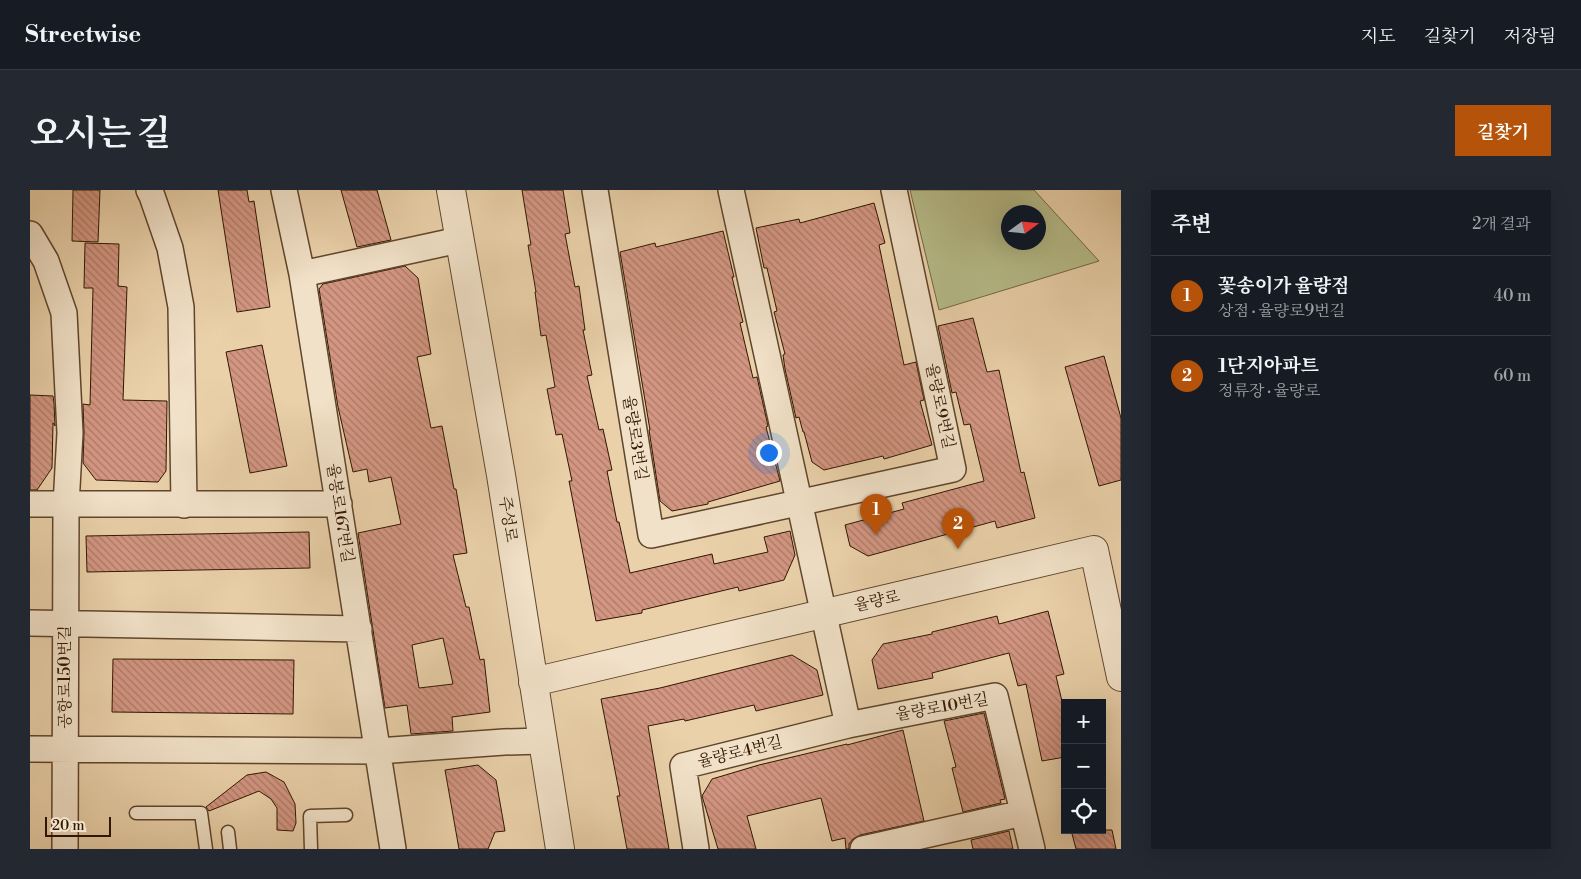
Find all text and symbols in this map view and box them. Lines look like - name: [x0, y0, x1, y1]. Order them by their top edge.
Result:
- text: Streetwise: [25, 20, 141, 50]
- text: 지도: [1361, 25, 1396, 48]
- text: 길찾기: [1424, 25, 1476, 48]
- text: 저장됨: [1504, 25, 1556, 48]
- button: 길찾기: [1455, 105, 1551, 156]
- text: 오시는 길: [30, 113, 171, 156]
- north arrow: [1001, 205, 1046, 250]
- text: 주변: [1171, 212, 1212, 238]
- text: 2개 결과: [1472, 214, 1531, 234]
- text: 꽃송이가 율량점: [1218, 274, 1350, 298]
- text: 1: [1183, 286, 1191, 306]
- text: 40 m: [1494, 286, 1531, 306]
- text: 상점 · 율량로9번길: [1218, 301, 1345, 321]
- text: 1단지아파트: [1218, 354, 1319, 378]
- street label: 율량로9번길: [921, 361, 959, 451]
- text: 2: [1182, 366, 1192, 386]
- text: 60 m: [1493, 366, 1531, 386]
- text: 정류장 · 율량로: [1218, 381, 1320, 401]
- street label: 율량로3번길: [618, 394, 652, 482]
- your location: [756, 440, 782, 466]
- street label: 율봉로167번길: [322, 462, 358, 564]
- pin: 1: [860, 494, 892, 535]
- street label: 주성로: [494, 495, 522, 544]
- pin: 2: [942, 508, 974, 549]
- street label: 율량로: [852, 586, 902, 616]
- street label: 공항로150번길: [55, 625, 75, 729]
- street label: 율량로10번길: [894, 689, 990, 725]
- map controls: [1061, 699, 1106, 834]
- button: +: [1061, 699, 1106, 744]
- street label: 율량로4번길: [695, 732, 785, 772]
- button: −: [1061, 744, 1106, 789]
- button: locate: [1061, 789, 1106, 834]
- scale bar: [45, 814, 111, 837]
- text: 20 m: [52, 817, 84, 835]

